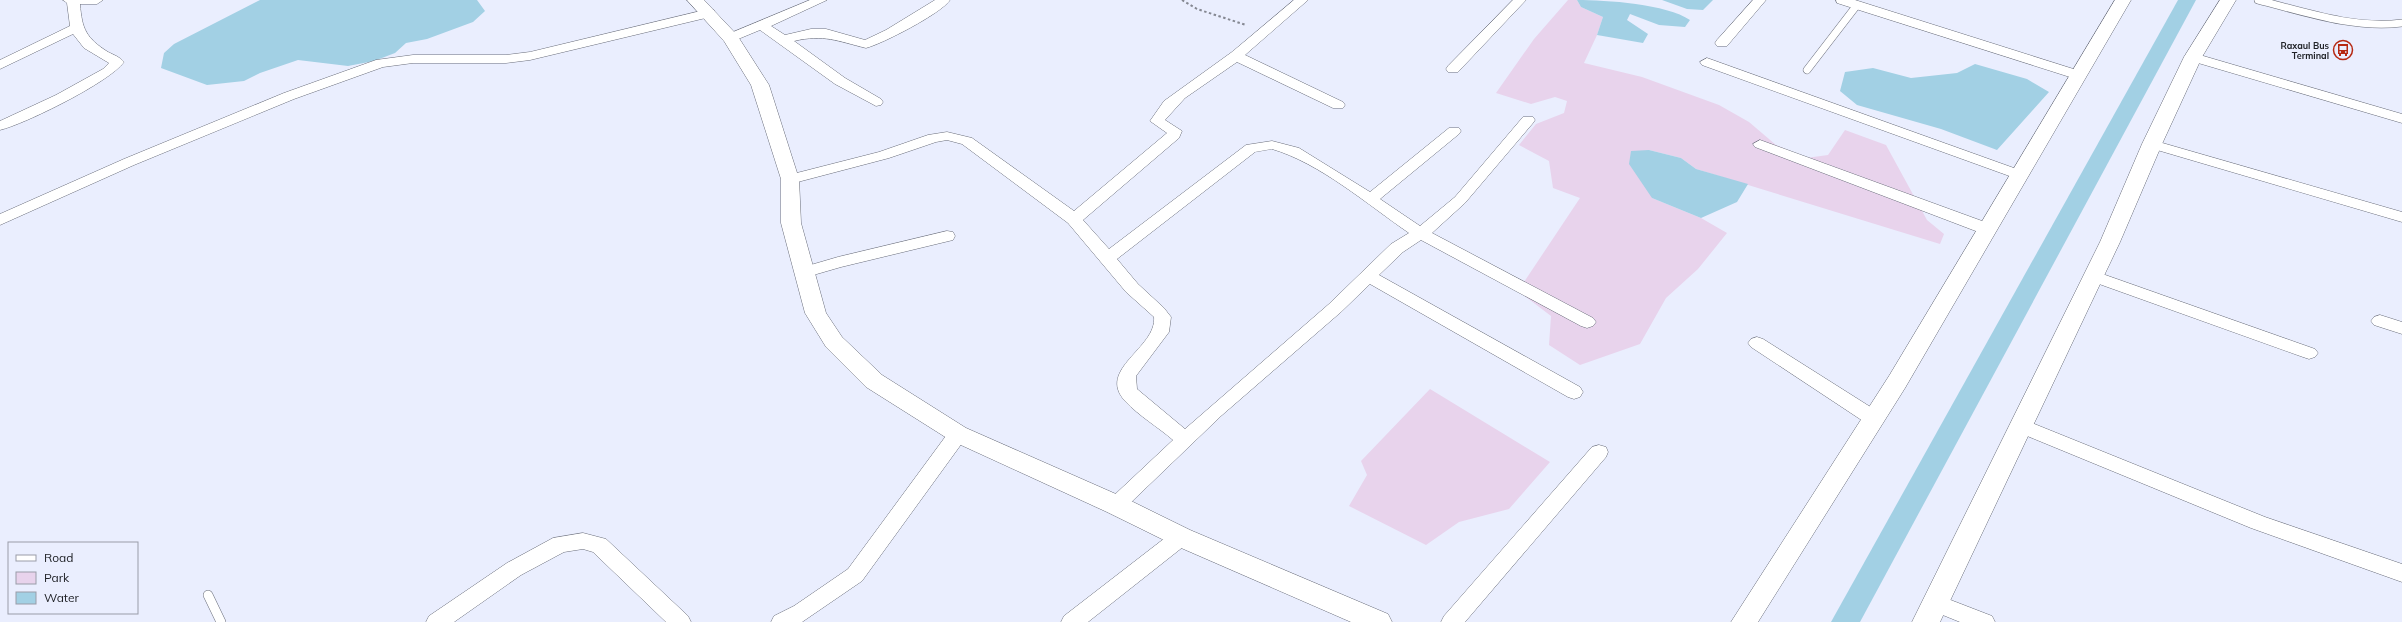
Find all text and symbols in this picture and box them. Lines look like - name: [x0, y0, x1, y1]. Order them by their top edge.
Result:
- bus stop icon: Raxaul Bus Terminal: [2332, 39, 2354, 61]
- place label: Raxaul Bus Terminal: [2280, 40, 2329, 61]
- legend: [8, 542, 138, 614]
- text: Road: [44, 550, 73, 565]
- text: Park: [44, 570, 70, 585]
- text: Water: [44, 590, 80, 605]

